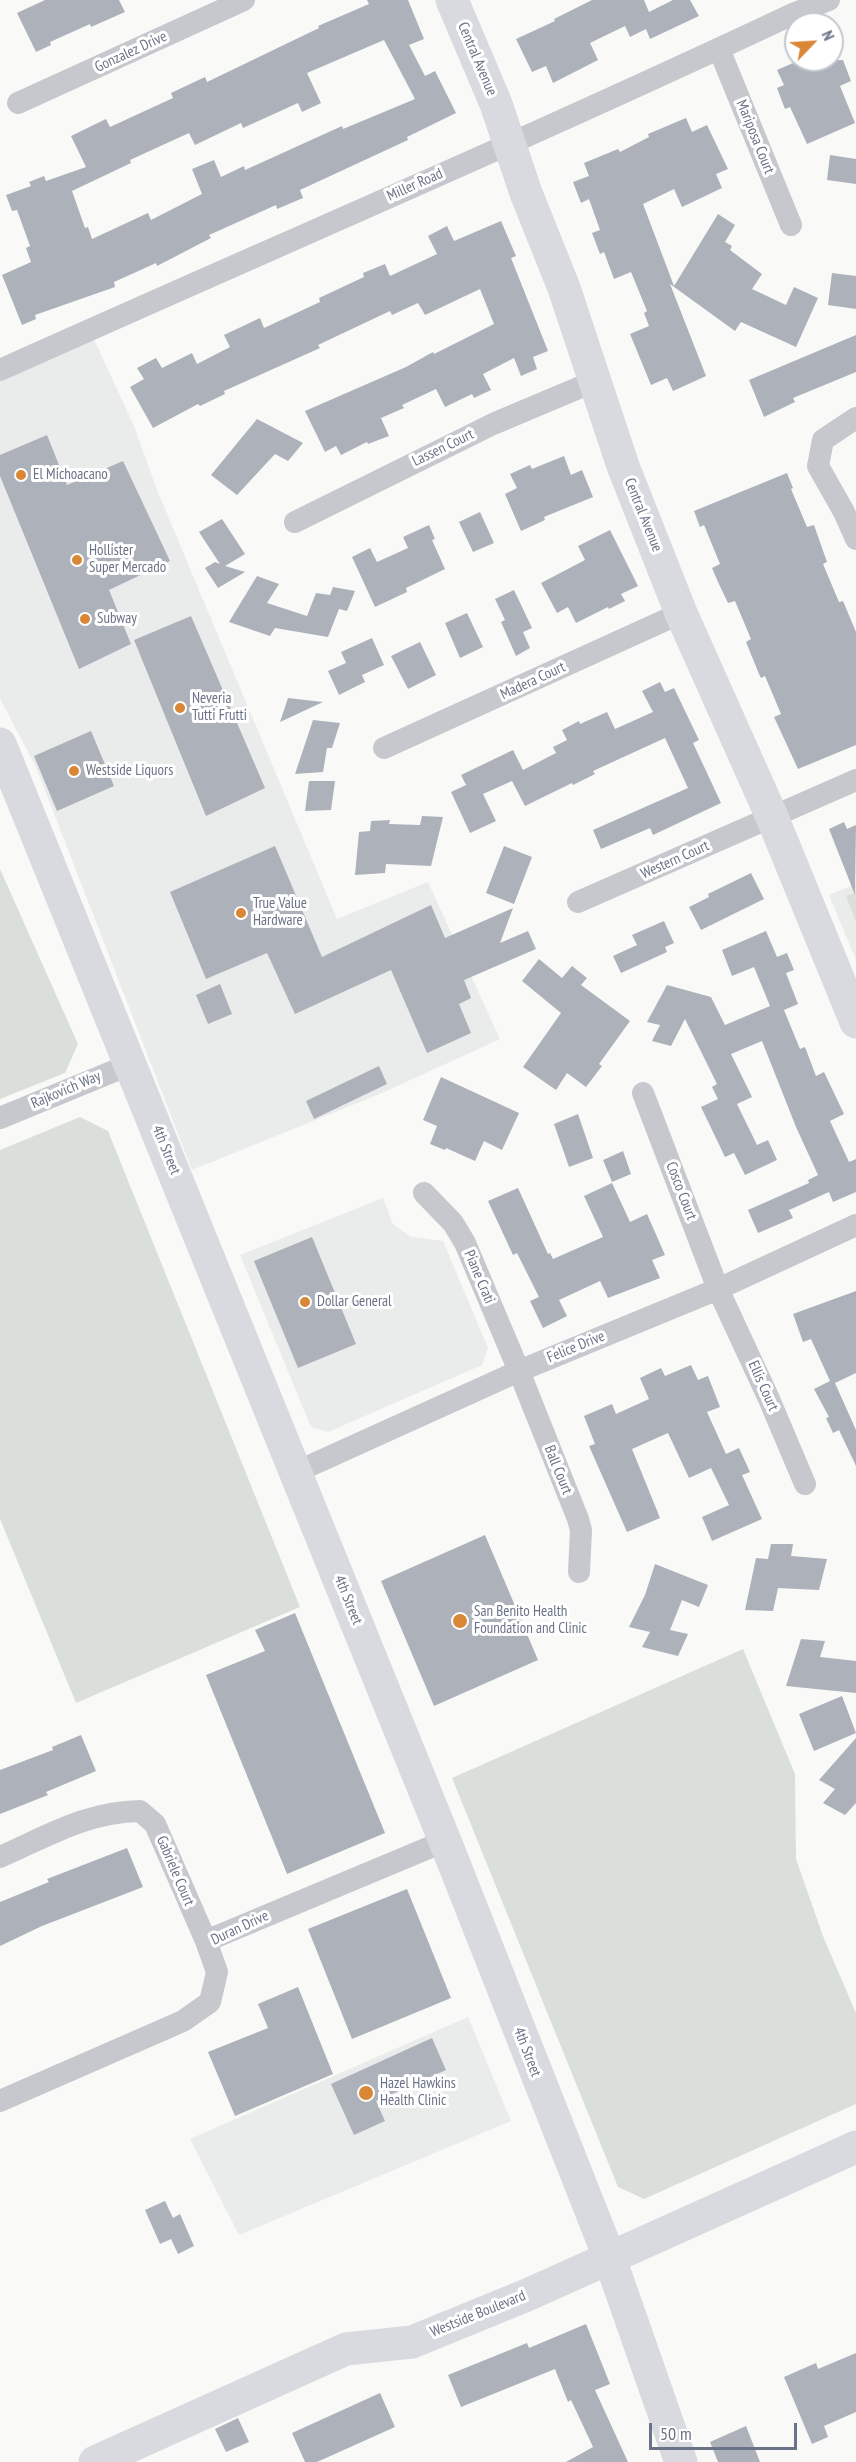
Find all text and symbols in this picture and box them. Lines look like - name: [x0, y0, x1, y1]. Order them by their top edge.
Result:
- north arrow: [784, 12, 844, 72]
- street label: Central Avenue: [453, 20, 501, 98]
- text: N: [818, 27, 839, 43]
- street label: Gonzalez Drive: [92, 28, 170, 76]
- street label: Mariposa Court: [732, 97, 778, 177]
- street label: Miller Road: [384, 165, 446, 205]
- street label: Lassen Court: [409, 425, 477, 471]
- place label: El Michoacano: [33, 466, 108, 484]
- marker: El Michoacano: [14, 468, 28, 482]
- street label: Central Avenue: [620, 475, 666, 555]
- place label: Hollister Super Mercado: [89, 542, 166, 577]
- marker: Hollister Super Mercado: [70, 553, 84, 567]
- place label: Subway: [97, 610, 137, 628]
- marker: Subway: [78, 612, 92, 626]
- street label: Madera Court: [498, 658, 568, 704]
- place label: Neveria Tutti Frutti: [192, 690, 247, 725]
- marker: Neveria Tutti Frutti: [173, 701, 187, 715]
- place label: Westside Liquors: [86, 762, 173, 780]
- marker: Westside Liquors: [67, 764, 81, 778]
- street label: Western Court: [638, 837, 712, 883]
- place label: True Value Hardware: [253, 895, 307, 930]
- marker: True Value Hardware: [234, 906, 248, 920]
- street label: Rajkovich Way: [29, 1067, 103, 1113]
- street label: 4th Street: [148, 1123, 184, 1177]
- street label: Cosco Court: [662, 1159, 700, 1223]
- street label: Piane Crati: [460, 1248, 498, 1306]
- place label: Dollar General: [317, 1293, 392, 1311]
- marker: Dollar General: [298, 1295, 312, 1309]
- street label: Felice Drive: [544, 1327, 608, 1367]
- street label: Ellis Court: [744, 1358, 782, 1414]
- street label: Ball Court: [540, 1443, 576, 1497]
- street label: 4th Street: [330, 1573, 366, 1627]
- place label: San Benito Health Foundation and Clinic: [474, 1603, 587, 1638]
- marker: San Benito Health Foundation and Clinic: [451, 1612, 469, 1630]
- street label: Gabriele Court: [152, 1833, 198, 1909]
- street label: Duran Drive: [208, 1907, 272, 1949]
- street label: 4th Street: [509, 2025, 545, 2079]
- place label: Hazel Hawkins Health Clinic: [380, 2075, 456, 2110]
- marker: Hazel Hawkins Health Clinic: [357, 2084, 375, 2102]
- street label: Westside Boulevard: [428, 2287, 528, 2341]
- scale bar: [652, 2411, 800, 2449]
- text: 50 m: [660, 2422, 692, 2445]

